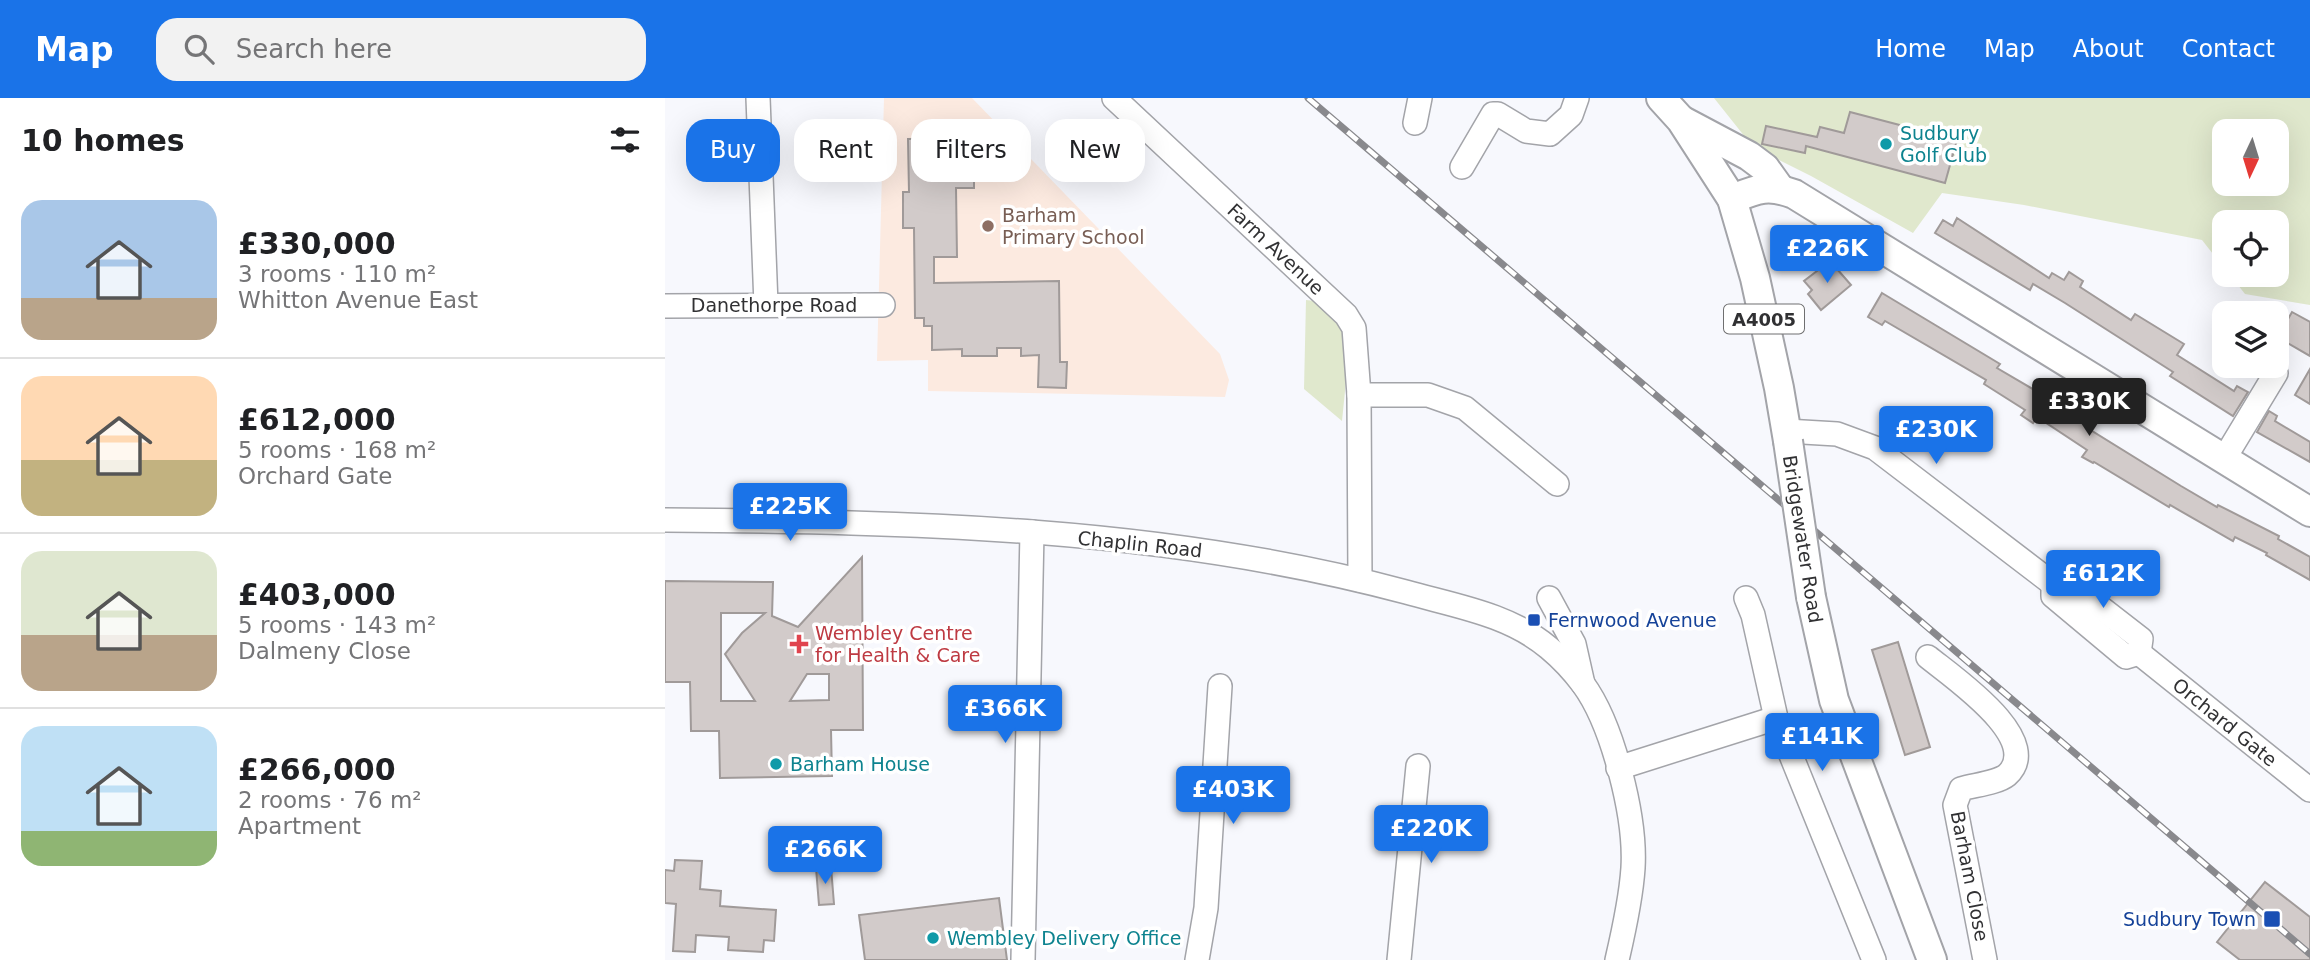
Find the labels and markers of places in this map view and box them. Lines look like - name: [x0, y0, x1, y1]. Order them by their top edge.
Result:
- place label: Sudbury Golf Club: [1900, 122, 1987, 166]
- marker: Sudbury Golf Club: [1878, 136, 1894, 152]
- place label: Barham Primary School: [1002, 204, 1145, 248]
- marker: Barham Primary School: [980, 218, 996, 234]
- pin: £226K: [1778, 226, 1876, 285]
- pin: £330K: [2040, 378, 2138, 438]
- pin: £230K: [1887, 406, 1985, 466]
- pin: £225K: [741, 484, 839, 543]
- pin: £612K: [2054, 550, 2152, 610]
- place label: Fernwood Avenue: [1548, 609, 1717, 631]
- marker: Fernwood Avenue: [1526, 612, 1542, 628]
- place label: Wembley Centre for Health & Care: [815, 622, 980, 666]
- marker: Wembley Centre for Health & Care: [789, 634, 809, 654]
- pin: £366K: [956, 686, 1054, 745]
- pin: £141K: [1773, 714, 1871, 773]
- place label: Barham House: [790, 753, 930, 775]
- marker: Barham House: [768, 756, 784, 772]
- pin: £403K: [1184, 766, 1282, 826]
- pin: £220K: [1382, 806, 1480, 865]
- pin: £266K: [776, 826, 874, 886]
- place label: Sudbury Town: [2123, 908, 2256, 930]
- marker: Sudbury Town: [2262, 909, 2282, 929]
- place label: Wembley Delivery Office: [947, 927, 1182, 949]
- marker: Wembley Delivery Office: [925, 930, 941, 946]

